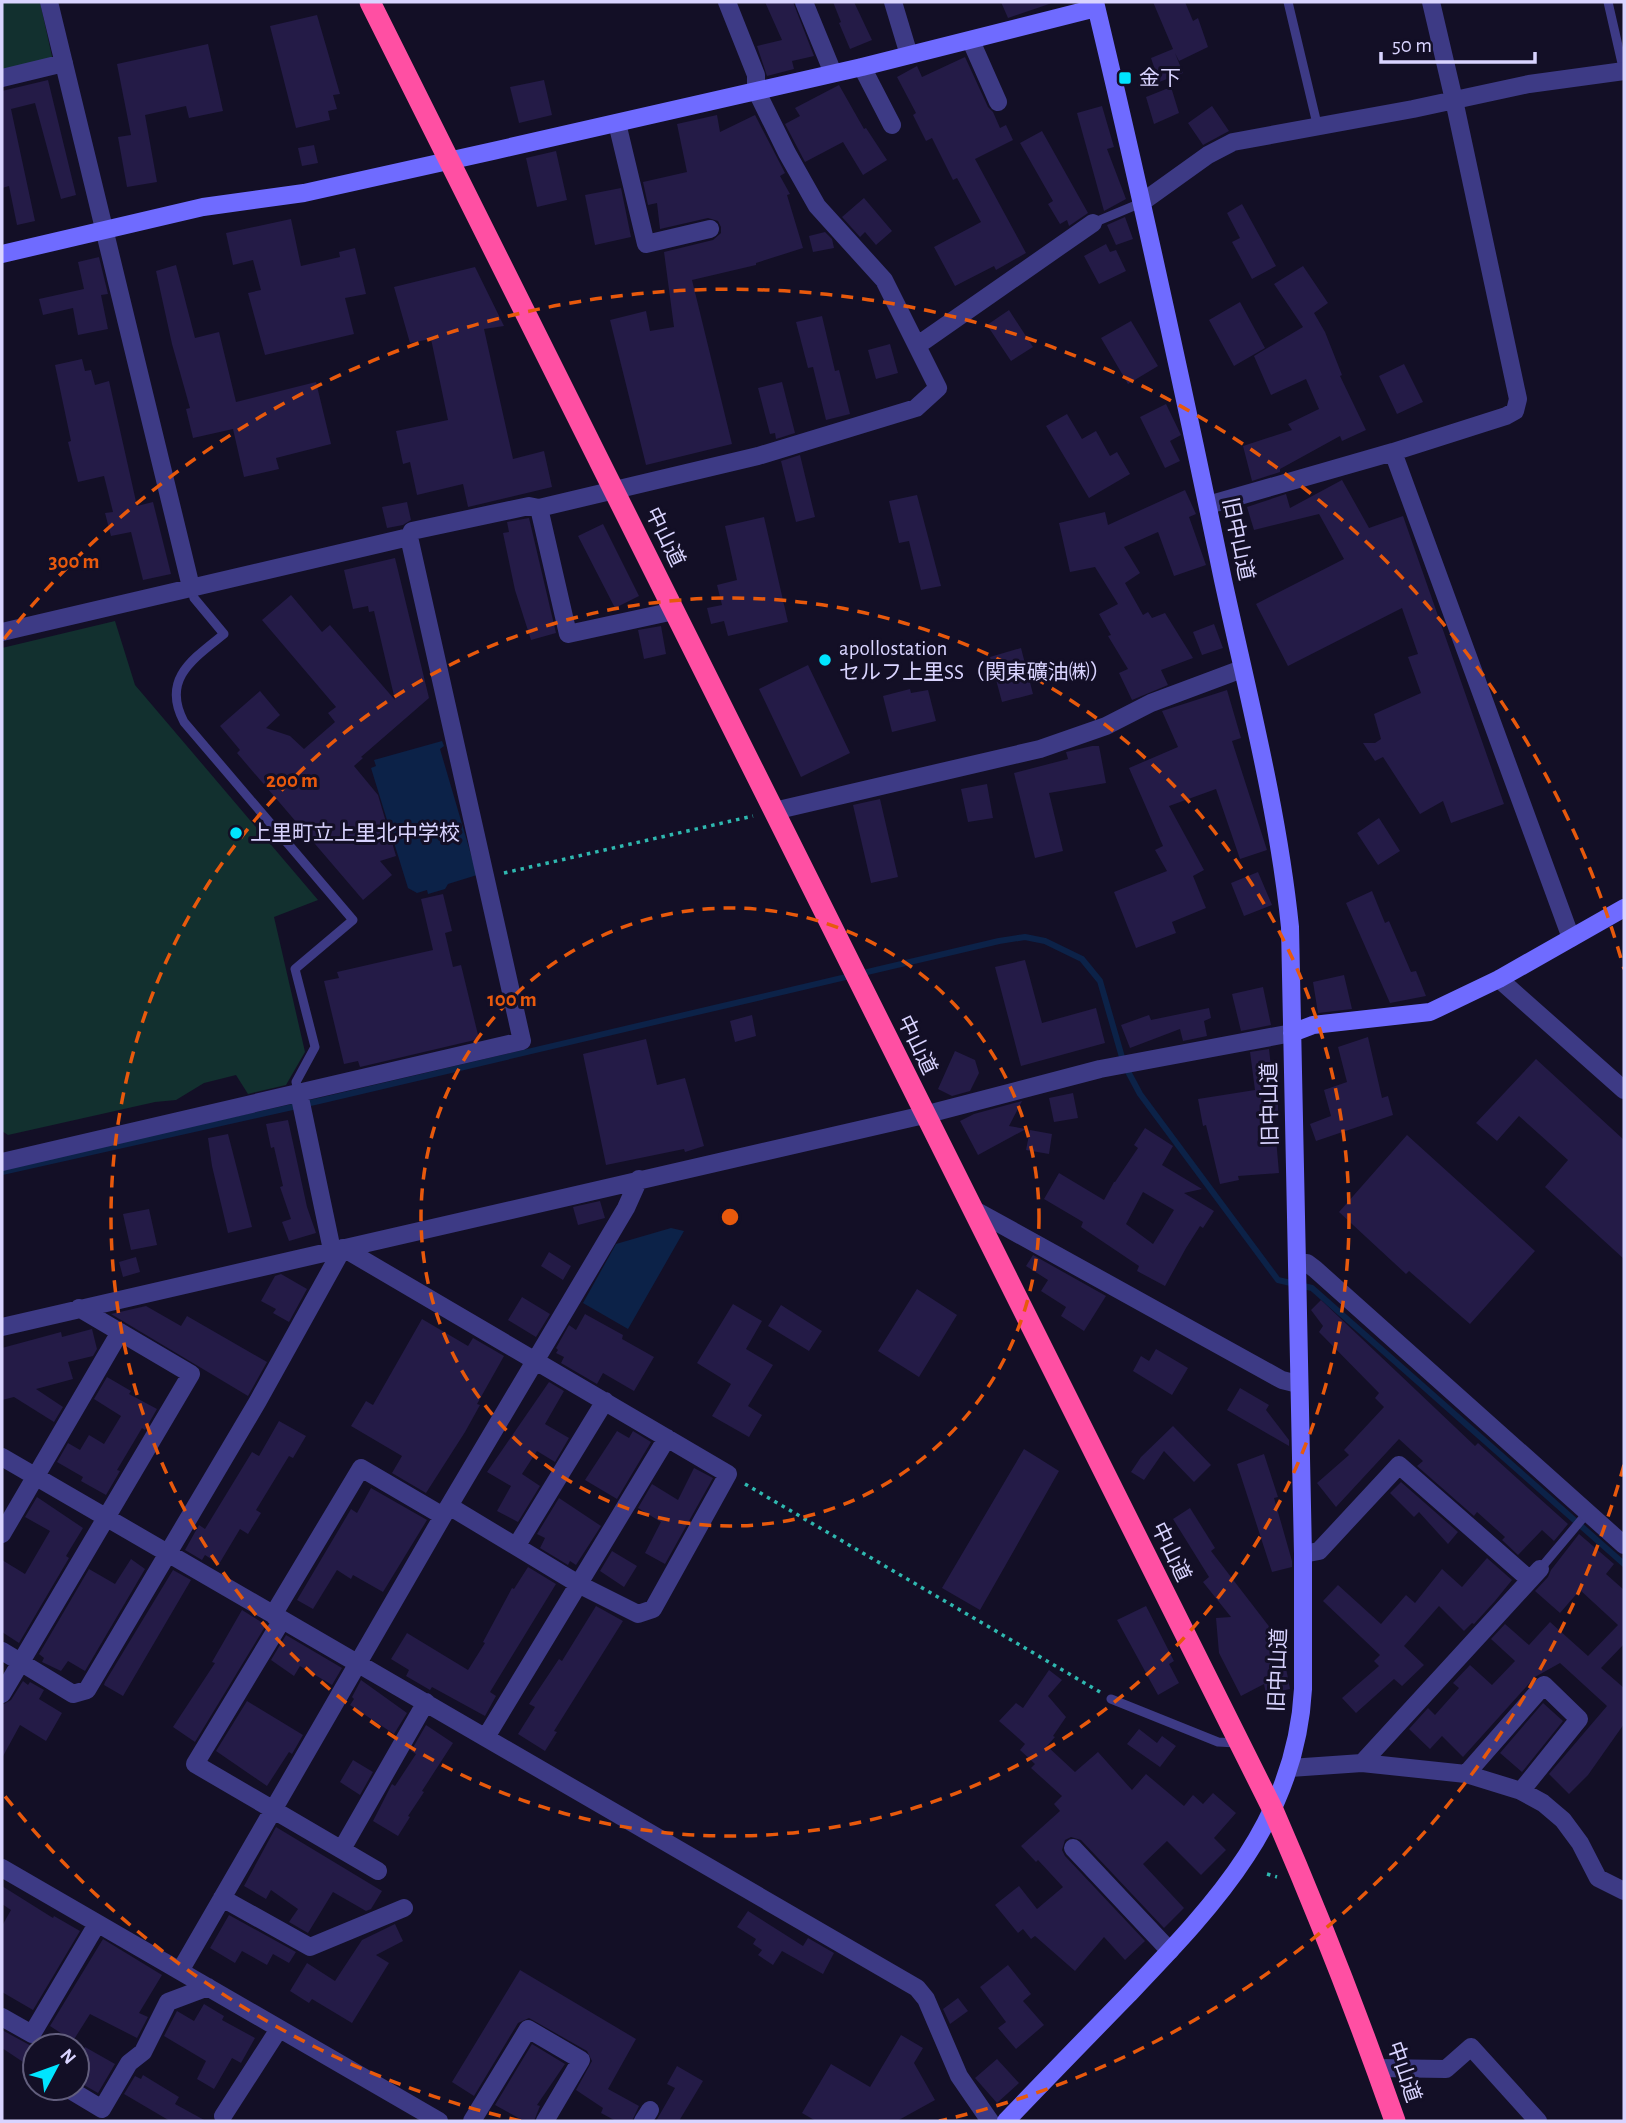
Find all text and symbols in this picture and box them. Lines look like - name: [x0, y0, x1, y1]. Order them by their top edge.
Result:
- scale bar: [1381, 21, 1535, 65]
- text: 50 m: [1392, 35, 1432, 56]
- place label: 金下: [1139, 67, 1181, 89]
- marker: 金下: [1117, 70, 1133, 86]
- street label: 旧中山道: [1219, 496, 1258, 582]
- street label: 中山道: [642, 504, 689, 570]
- text: 300 m: [48, 551, 100, 572]
- place label: apollostation セルフ上里SS（関東礦油㈱）: [839, 638, 1111, 683]
- marker: apollostation セルフ上里SS（関東礦油㈱）: [817, 652, 833, 668]
- text: 200 m: [266, 770, 318, 791]
- place label: 上里町立上里北中学校: [250, 822, 460, 844]
- marker: 上里町立上里北中学校: [228, 825, 244, 841]
- text: 100 m: [487, 989, 537, 1010]
- street label: 中山道: [894, 1012, 941, 1078]
- street label: 旧中山道: [1258, 1062, 1281, 1146]
- centre of rings: [718, 1205, 742, 1229]
- street label: 中山道: [1148, 1519, 1195, 1585]
- street label: 旧中山道: [1265, 1628, 1290, 1712]
- north arrow: [21, 2032, 91, 2102]
- street label: 中山道: [1384, 2038, 1425, 2105]
- text: N: [56, 2046, 79, 2068]

